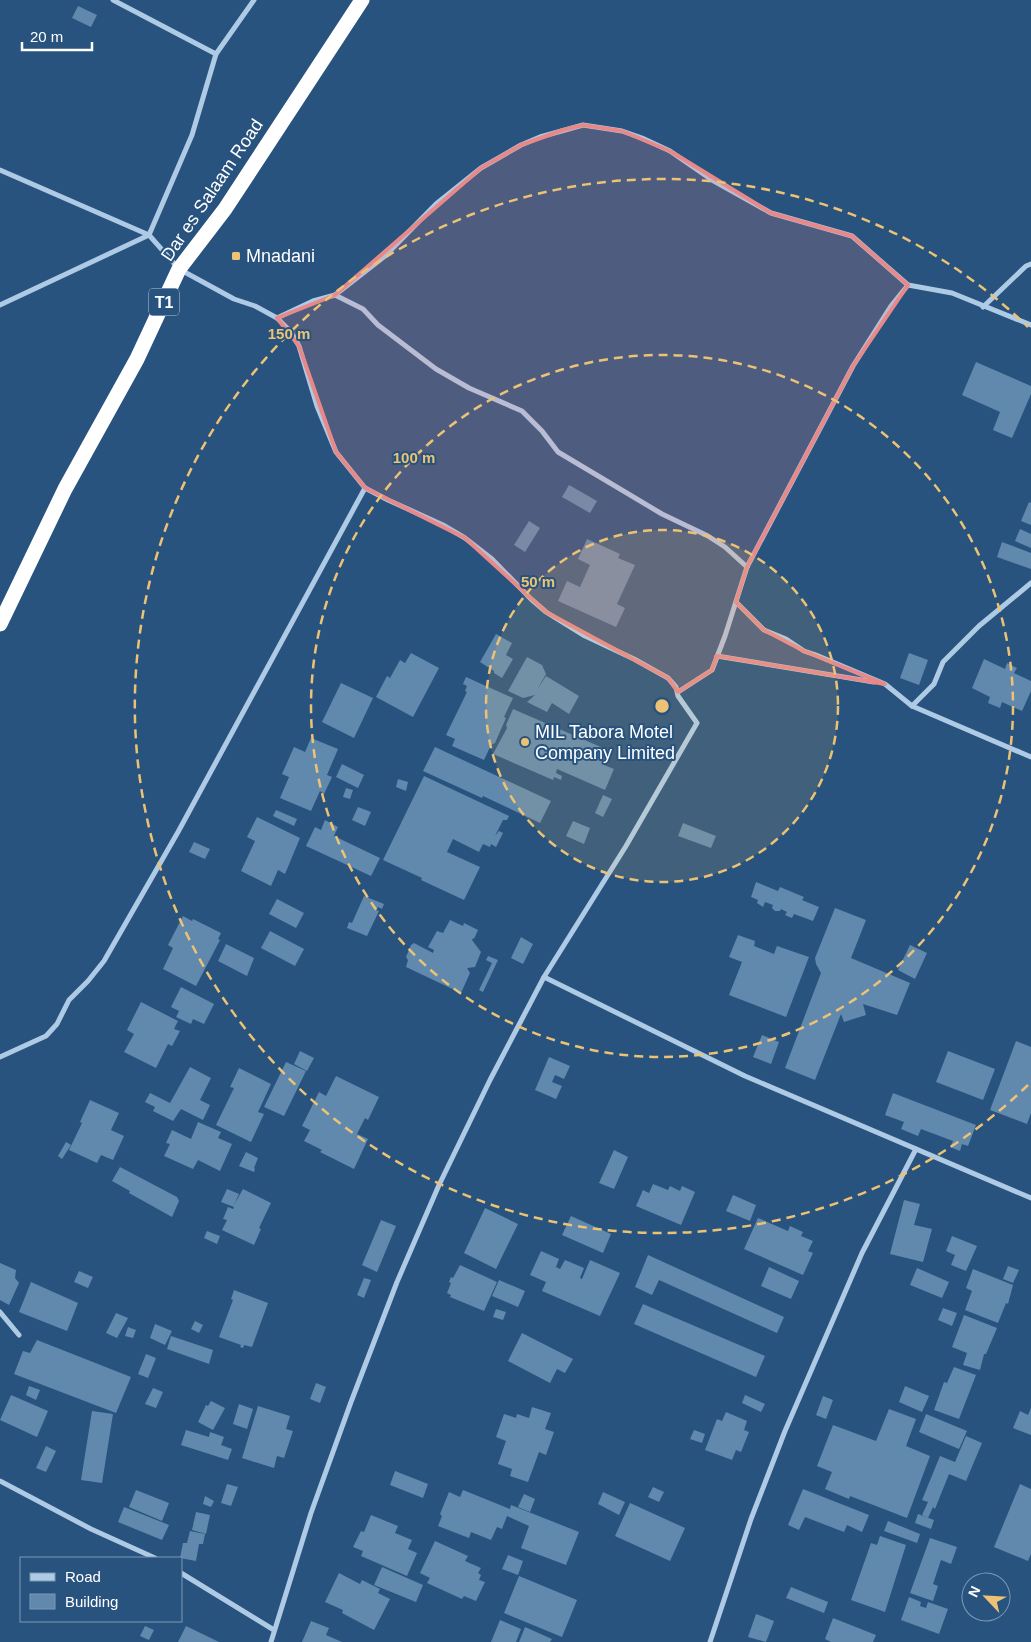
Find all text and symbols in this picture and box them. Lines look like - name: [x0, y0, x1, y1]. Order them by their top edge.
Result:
- scale bar: [22, 20, 92, 52]
- text: 20 m: [30, 28, 63, 45]
- street label: Dar es Salaam Road: [157, 115, 267, 265]
- place label: Mnadani: [246, 246, 315, 266]
- marker: Mnadani: [230, 250, 242, 262]
- road number: T1: [149, 288, 179, 316]
- text: 150 m: [268, 325, 310, 342]
- text: 100 m: [393, 449, 435, 466]
- text: 50 m: [521, 573, 555, 590]
- centre of rings: [653, 697, 671, 715]
- place label: MIL Tabora Motel Company Limited: [535, 722, 675, 763]
- marker: MIL Tabora Motel Company Limited: [519, 736, 531, 748]
- legend: [20, 1557, 182, 1622]
- text: Road: [65, 1568, 101, 1585]
- north arrow: [961, 1572, 1011, 1622]
- text: N: [965, 1584, 984, 1599]
- text: Building: [65, 1593, 118, 1610]

